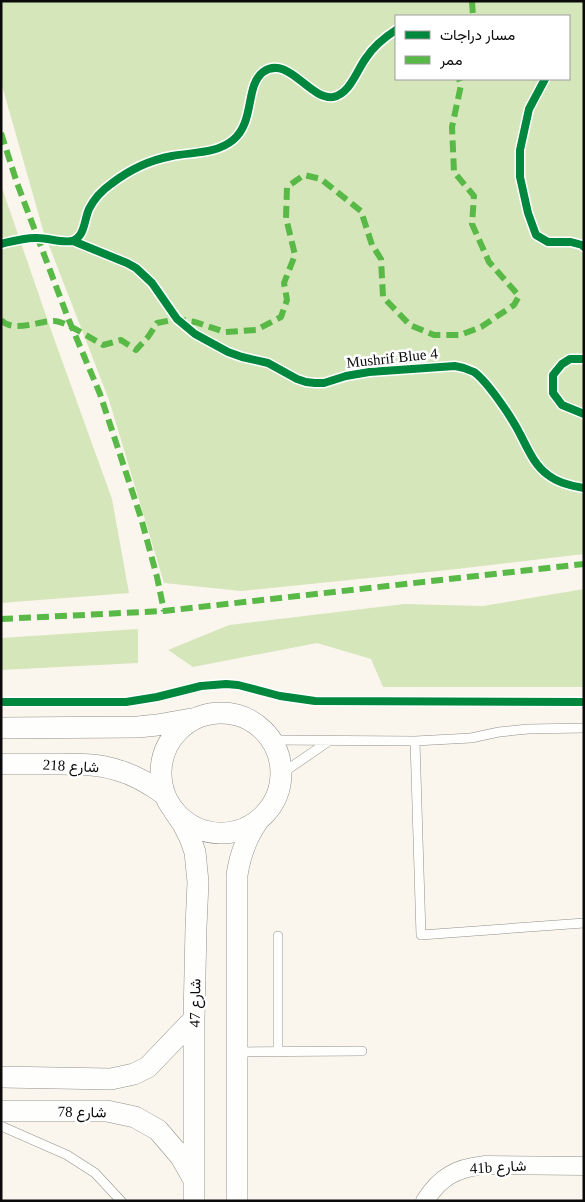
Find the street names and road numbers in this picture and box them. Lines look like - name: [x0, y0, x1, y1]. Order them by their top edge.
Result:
- street label: Mushrif Blue 4: [346, 345, 439, 371]
- street label: شارع 218: [42, 757, 100, 778]
- street label: شارع 47: [187, 978, 206, 1028]
- street label: شارع 78: [57, 1104, 107, 1123]
- street label: 41b شارع: [469, 1158, 527, 1179]

